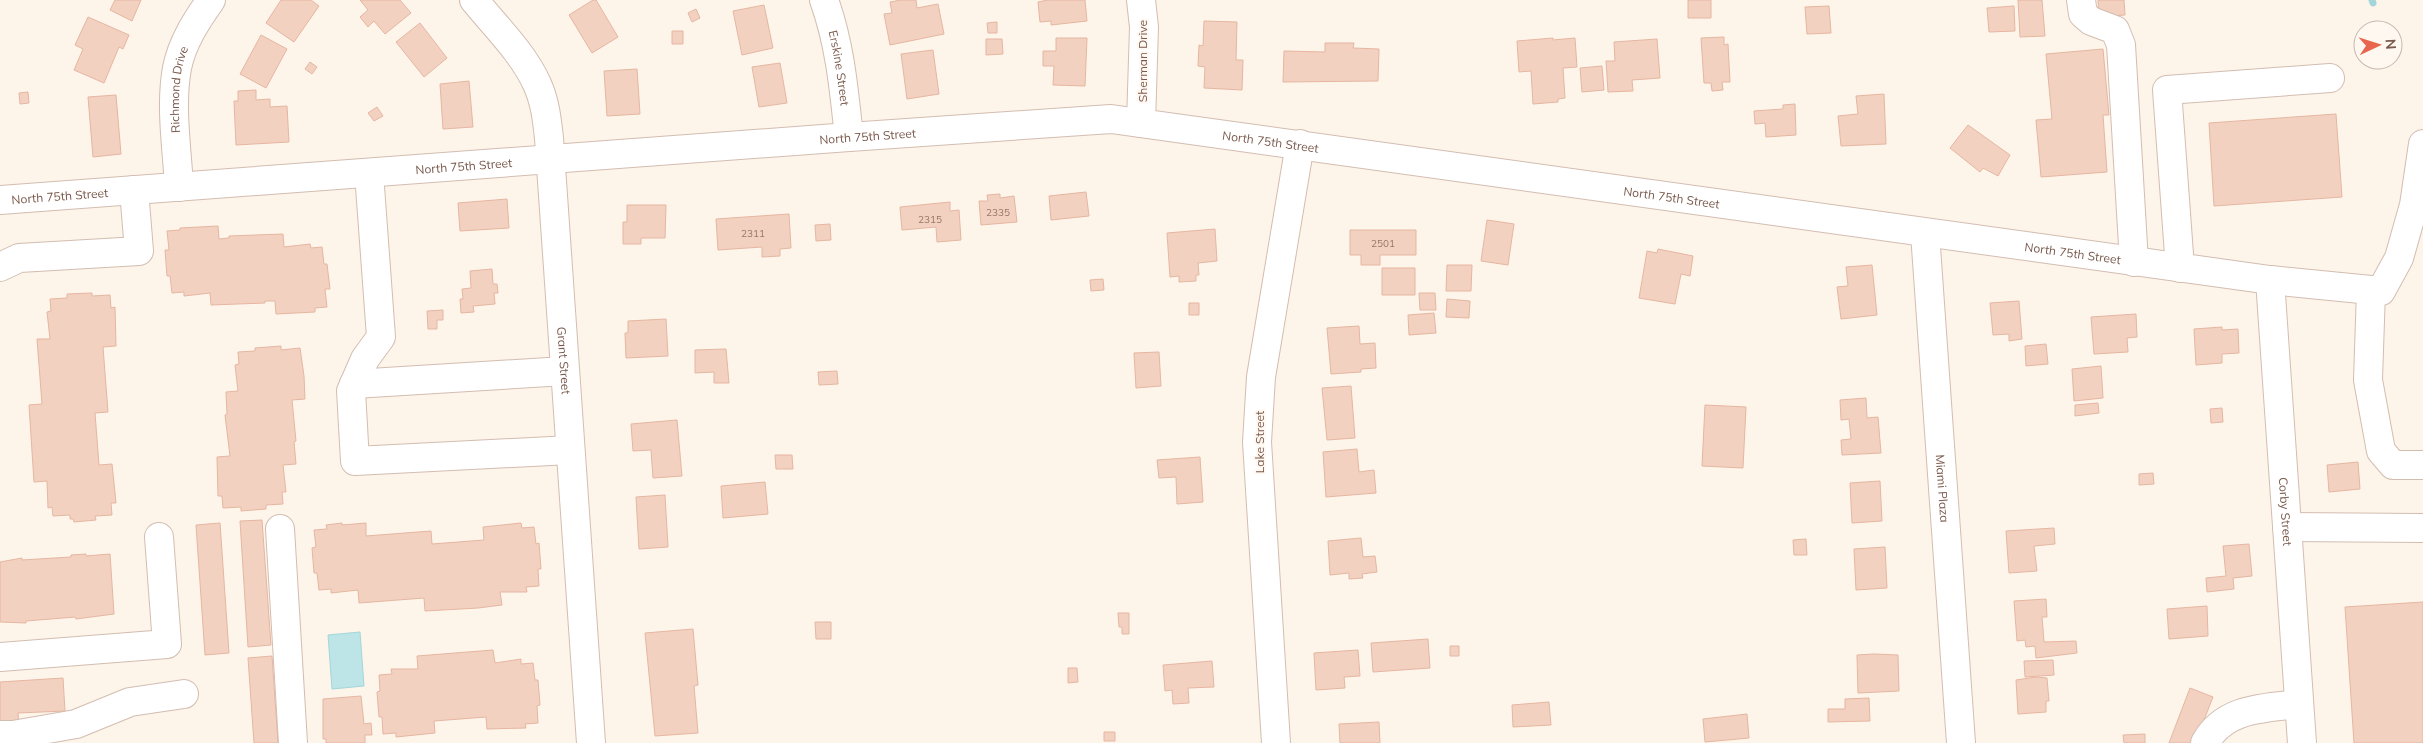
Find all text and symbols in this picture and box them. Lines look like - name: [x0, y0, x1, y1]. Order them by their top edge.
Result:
- street label: Sherman Drive: [1135, 20, 1150, 102]
- north arrow: [2353, 20, 2403, 70]
- street label: Erskine Street: [826, 29, 853, 107]
- text: N: [2382, 38, 2400, 50]
- street label: Richmond Drive: [166, 44, 191, 134]
- street label: North 75th Street: [819, 125, 916, 147]
- street label: North 75th Street: [1221, 127, 1320, 155]
- street label: North 75th Street: [415, 155, 513, 177]
- street label: North 75th Street: [1623, 183, 1721, 211]
- street label: North 75th Street: [11, 184, 109, 207]
- house number: 2335: [986, 206, 1010, 219]
- house number: 2315: [918, 213, 942, 226]
- house number: 2311: [741, 227, 765, 240]
- house number: 2501: [1371, 237, 1395, 250]
- street label: North 75th Street: [2024, 239, 2122, 267]
- street label: Grant Street: [555, 326, 574, 395]
- street label: Lake Street: [1252, 411, 1267, 473]
- street label: Miami Plaza: [1933, 454, 1953, 523]
- street label: Corby Street: [2276, 477, 2296, 546]

